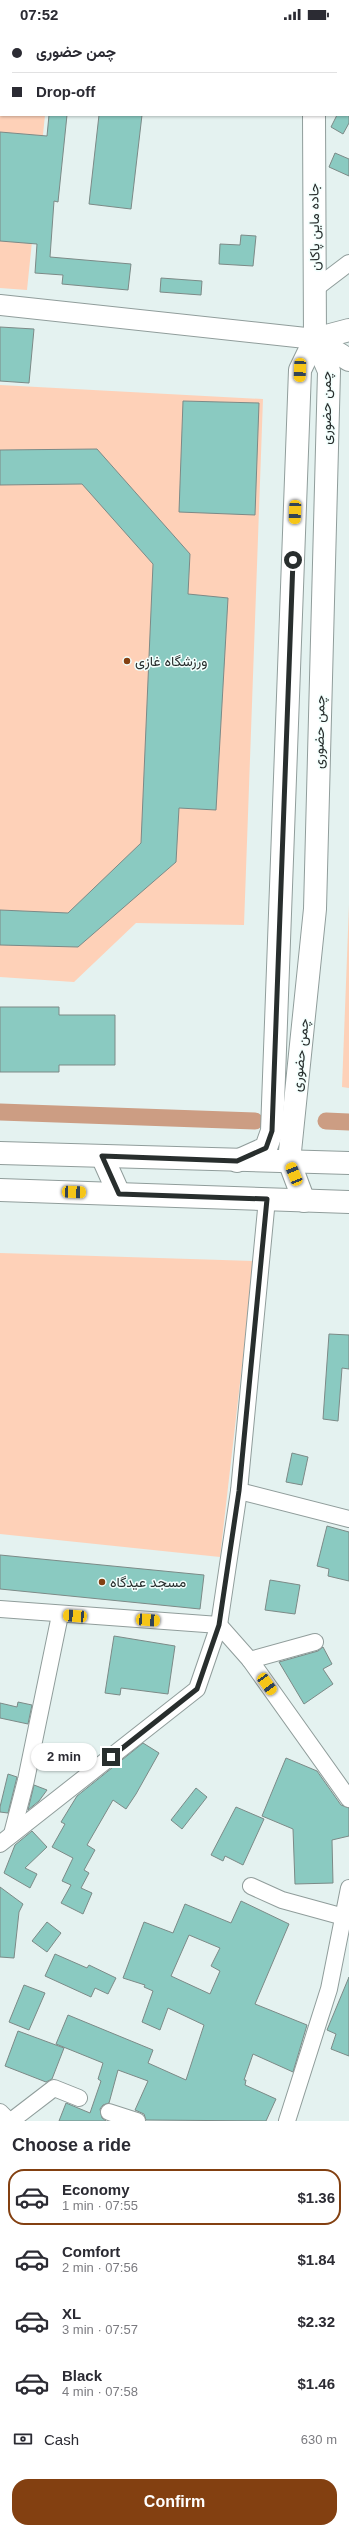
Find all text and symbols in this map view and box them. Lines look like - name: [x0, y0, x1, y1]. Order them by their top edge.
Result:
- text: 07:52: [20, 6, 58, 23]
- text: چمن حضوری: [36, 43, 116, 60]
- text: Drop-off: [36, 83, 95, 100]
- street label: جاده ماین پاکان: [305, 183, 325, 271]
- car: [294, 358, 306, 382]
- street label: چمن حضوری: [318, 371, 336, 445]
- car: [289, 500, 301, 524]
- route start: [284, 551, 302, 569]
- place label: ورزشگاه غازی: [135, 653, 207, 670]
- marker: ورزشگاه غازی: [122, 656, 132, 666]
- street label: چمن حضوری: [310, 695, 330, 769]
- street label: چمن حضوری: [288, 1018, 314, 1093]
- car: [284, 1161, 304, 1187]
- car: [62, 1186, 86, 1198]
- place label: مسجد عیدگاه: [110, 1574, 186, 1591]
- marker: مسجد عیدگاه: [97, 1577, 107, 1587]
- car: [63, 1609, 87, 1623]
- car: [136, 1613, 160, 1627]
- car: [255, 1671, 279, 1697]
- callout: 2 min: [31, 1743, 97, 1771]
- route end: [102, 1748, 120, 1766]
- text: 2 min: [47, 1749, 81, 1764]
- text: Choose a ride: [12, 2135, 131, 2155]
- icon: car: [14, 2179, 50, 2215]
- text: Economy: [62, 2181, 130, 2198]
- text: $1.36: [297, 2189, 335, 2206]
- text: 1 min · 07:55: [62, 2198, 138, 2213]
- icon: car: [14, 2241, 50, 2277]
- text: Comfort: [62, 2243, 120, 2260]
- text: $1.84: [297, 2251, 335, 2268]
- text: 2 min · 07:56: [62, 2260, 138, 2275]
- icon: car: [14, 2303, 50, 2339]
- text: XL: [62, 2305, 81, 2322]
- text: $2.32: [297, 2313, 335, 2330]
- text: 3 min · 07:57: [62, 2322, 138, 2337]
- icon: car: [14, 2365, 50, 2401]
- text: Black: [62, 2367, 102, 2384]
- text: $1.46: [297, 2375, 335, 2392]
- text: 4 min · 07:58: [62, 2384, 138, 2399]
- icon: cash: [12, 2428, 34, 2450]
- text: Cash: [44, 2431, 79, 2448]
- text: 630 m: [301, 2432, 337, 2447]
- button: Confirm: [12, 2479, 337, 2525]

